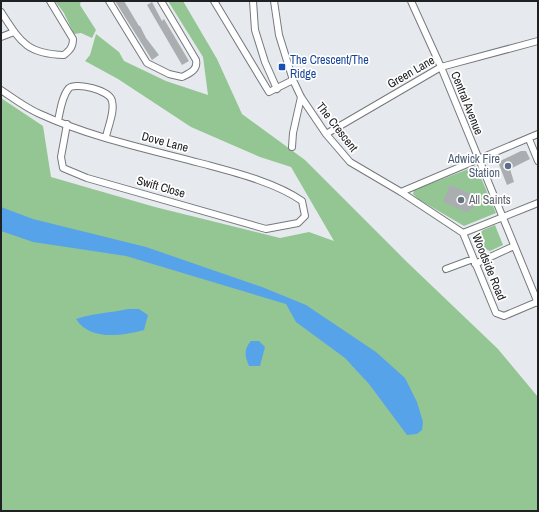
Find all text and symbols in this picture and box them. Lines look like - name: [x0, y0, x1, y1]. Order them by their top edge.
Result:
- place label: The Crescent/The Ridge: [290, 52, 369, 82]
- street label: Green Lane: [384, 52, 438, 92]
- marker: The Crescent/The Ridge: [277, 62, 287, 72]
- street label: Central Avenue: [447, 69, 487, 137]
- street label: The Crescent: [313, 99, 362, 155]
- street label: Dove Lane: [140, 128, 190, 156]
- place label: Adwick Fire Station: [447, 151, 500, 181]
- marker: Adwick Fire Station: [503, 161, 513, 171]
- street label: Swift Close: [135, 172, 187, 202]
- place label: All Saints: [468, 192, 511, 208]
- marker: All Saints: [456, 195, 466, 205]
- street label: Woodside Road: [468, 231, 510, 303]

